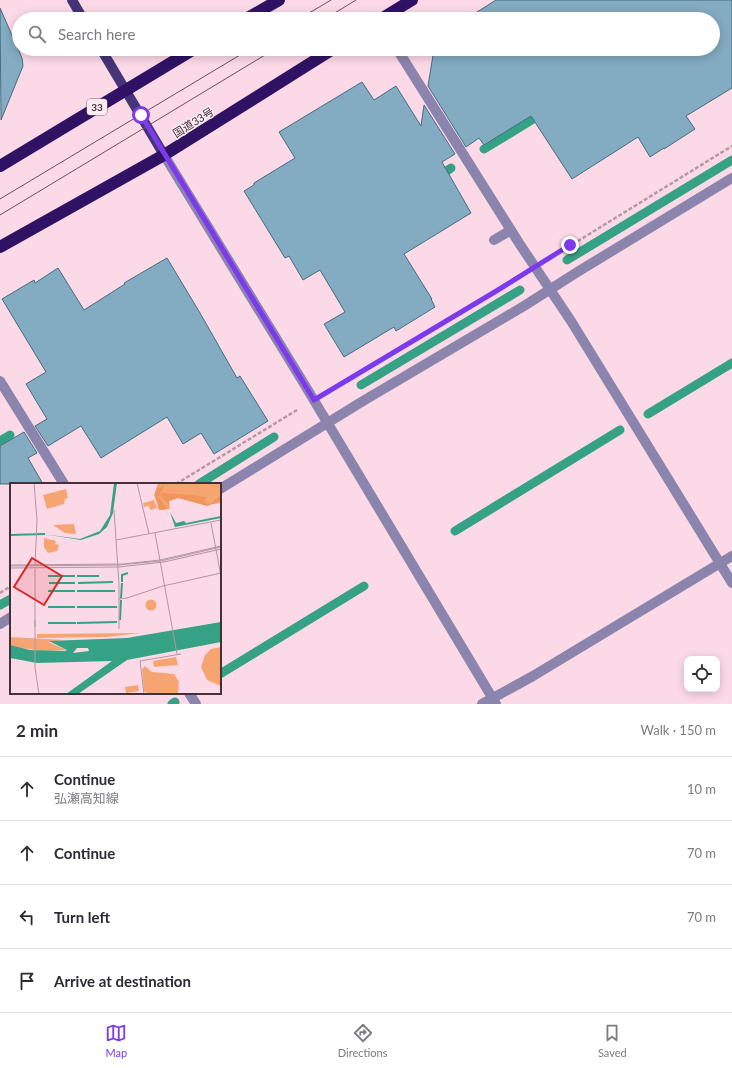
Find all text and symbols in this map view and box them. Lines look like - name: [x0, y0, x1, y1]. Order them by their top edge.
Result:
- search box: [12, 12, 720, 56]
- icon: search: [26, 23, 48, 45]
- text: Search here: [58, 25, 135, 43]
- road number: 33: [87, 99, 107, 115]
- street label: 国道33号: [170, 104, 216, 140]
- route start: [132, 106, 150, 124]
- route end: [561, 236, 579, 254]
- inset map: [10, 483, 221, 694]
- map controls: [684, 656, 720, 692]
- button: locate: [684, 656, 720, 692]
- text: 2 min: [16, 720, 58, 741]
- text: Walk · 150 m: [640, 722, 716, 738]
- text: Continue: [54, 770, 115, 788]
- icon: ahead: [16, 778, 38, 800]
- text: 10 m: [687, 781, 716, 797]
- text: 弘瀬高知線: [54, 790, 119, 806]
- icon: ahead: [16, 842, 38, 864]
- text: Continue: [54, 844, 115, 862]
- text: 70 m: [687, 845, 716, 861]
- icon: left: [16, 906, 38, 928]
- text: Turn left: [54, 908, 110, 926]
- text: 70 m: [687, 909, 716, 925]
- icon: arrive: [16, 970, 38, 992]
- text: Arrive at destination: [54, 972, 191, 990]
- tab: Map: [105, 1022, 127, 1059]
- tab: Directions: [338, 1022, 387, 1059]
- tab: Saved: [598, 1022, 627, 1059]

